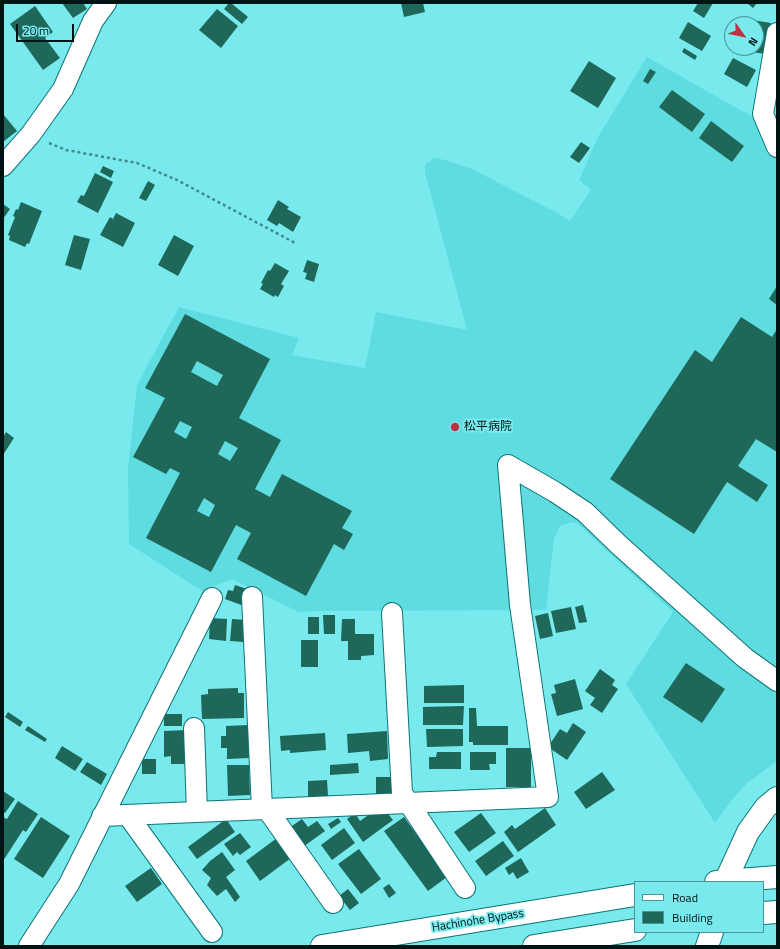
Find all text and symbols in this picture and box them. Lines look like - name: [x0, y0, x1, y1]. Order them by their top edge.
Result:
- scale bar: [18, 16, 76, 42]
- north arrow: [724, 16, 764, 56]
- text: 20 m: [23, 21, 49, 40]
- text: N: [744, 34, 762, 50]
- place label: 松平病院: [464, 420, 512, 434]
- marker: 松平病院: [449, 421, 461, 433]
- legend: [634, 881, 764, 933]
- text: Road: [672, 888, 698, 907]
- street label: Hachinohe Bypass: [431, 907, 525, 935]
- text: Building: [672, 908, 713, 927]

